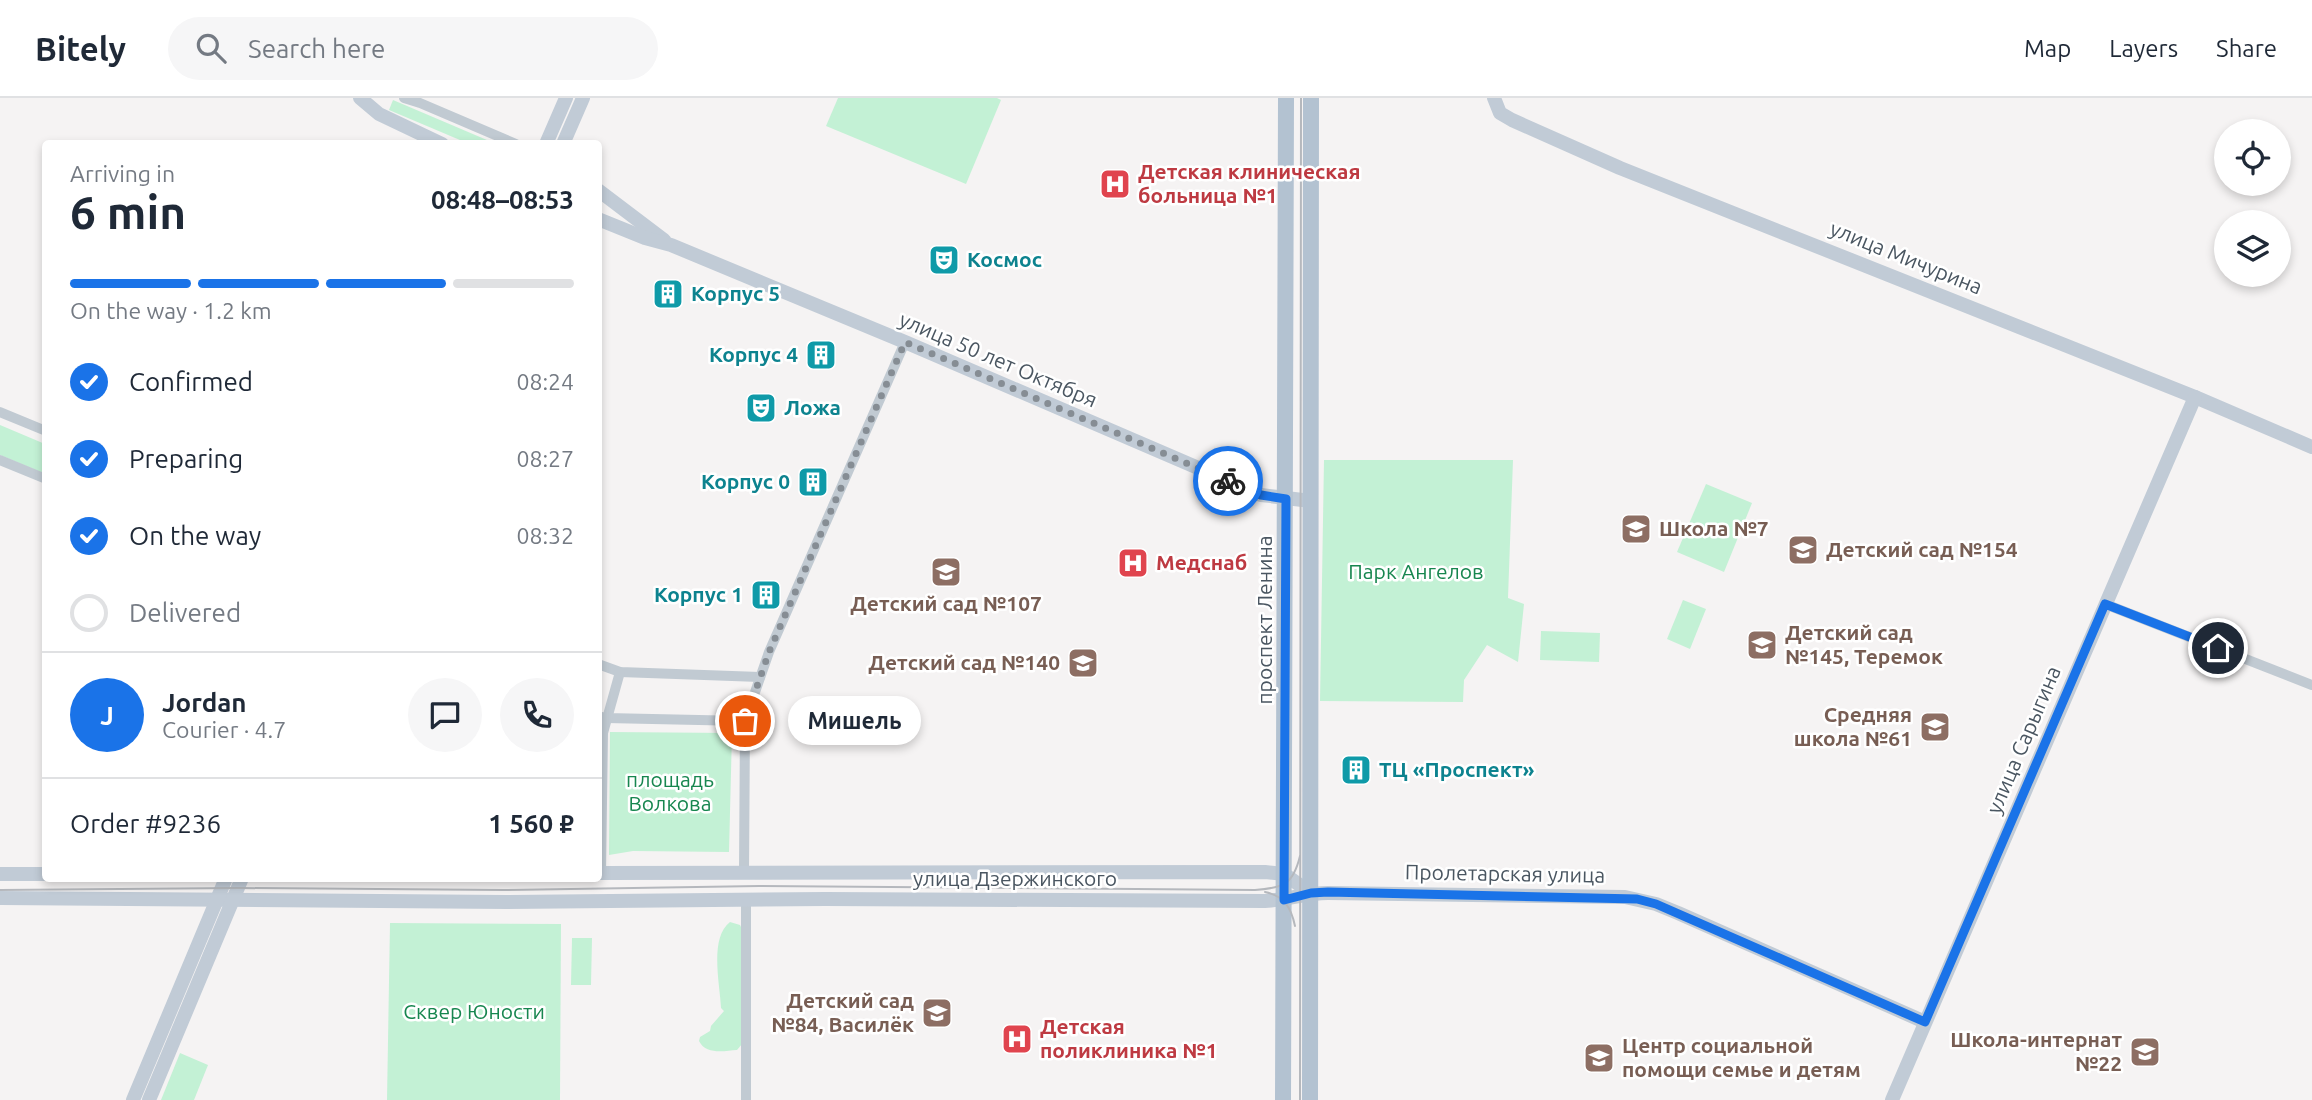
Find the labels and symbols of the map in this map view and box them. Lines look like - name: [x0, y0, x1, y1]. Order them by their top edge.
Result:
- place label: Детская клиническая больница №1: [1138, 159, 1360, 207]
- hospital icon: Детская клиническая больница №1: [1098, 167, 1132, 201]
- street label: улица Мичурина: [1827, 216, 1986, 299]
- theatre icon: Космос: [927, 243, 961, 277]
- place label: Космос: [967, 247, 1042, 271]
- building icon: Корпус 5: [651, 277, 685, 311]
- place label: Корпус 5: [691, 281, 780, 305]
- street label: улица 50 лет Октября: [896, 307, 1101, 412]
- building icon: Корпус 4: [804, 338, 838, 372]
- place label: Корпус 4: [709, 342, 798, 366]
- theatre icon: Ложа: [744, 391, 778, 425]
- place label: Ложа: [784, 395, 841, 419]
- courier: [1193, 446, 1263, 516]
- building icon: Корпус 0: [796, 465, 830, 499]
- place label: Корпус 0: [701, 469, 790, 493]
- school or university icon: Школа №7: [1619, 512, 1653, 546]
- place label: Школа №7: [1659, 516, 1769, 540]
- school or university icon: Детский сад №154: [1786, 533, 1820, 567]
- street label: проспект Ленина: [1252, 536, 1276, 704]
- place label: Детский сад №154: [1826, 537, 2018, 561]
- hospital icon: Медснаб: [1116, 546, 1150, 580]
- place label: Медснаб: [1156, 550, 1247, 574]
- school or university icon: Детский сад №107: [929, 555, 963, 589]
- park label: Парк Ангелов: [1348, 559, 1484, 583]
- building icon: Корпус 1: [749, 578, 783, 612]
- place label: Корпус 1: [654, 582, 743, 606]
- place label: Детский сад №107: [850, 591, 1042, 615]
- pin: [2188, 618, 2248, 678]
- place label: Детский сад №145, Теремок: [1785, 620, 1943, 668]
- school or university icon: Детский сад №145, Теремок: [1745, 628, 1779, 662]
- school or university icon: Детский сад №140: [1066, 646, 1100, 680]
- place label: Детский сад №140: [868, 650, 1060, 674]
- street label: улица Сарыгина: [1981, 662, 2065, 817]
- pin: [715, 691, 775, 751]
- callout: Мишель: [787, 696, 920, 746]
- place label: Средняя школа №61: [1794, 702, 1912, 750]
- school or university icon: Средняя школа №61: [1918, 710, 1952, 744]
- building icon: ТЦ «Проспект»: [1339, 753, 1373, 787]
- place label: ТЦ «Проспект»: [1379, 757, 1535, 781]
- park label: площадь Волкова: [626, 767, 714, 815]
- street label: Пролетарская улица: [1405, 859, 1605, 887]
- street label: улица Дзержинского: [913, 866, 1117, 890]
- place label: Детский сад №84, Василёк: [771, 988, 914, 1036]
- school or university icon: Детский сад №84, Василёк: [920, 996, 954, 1030]
- park label: Сквер Юности: [403, 999, 545, 1023]
- place label: Детская поликлиника №1: [1040, 1014, 1218, 1062]
- hospital icon: Детская поликлиника №1: [1000, 1022, 1034, 1056]
- place label: Школа-интернат №22: [1950, 1027, 2122, 1075]
- place label: Центр социальной помощи семье и детям: [1622, 1033, 1861, 1081]
- school or university icon: Школа-интернат №22: [2128, 1035, 2162, 1069]
- school or university icon: Центр социальной помощи семье и детям: [1582, 1041, 1616, 1075]

